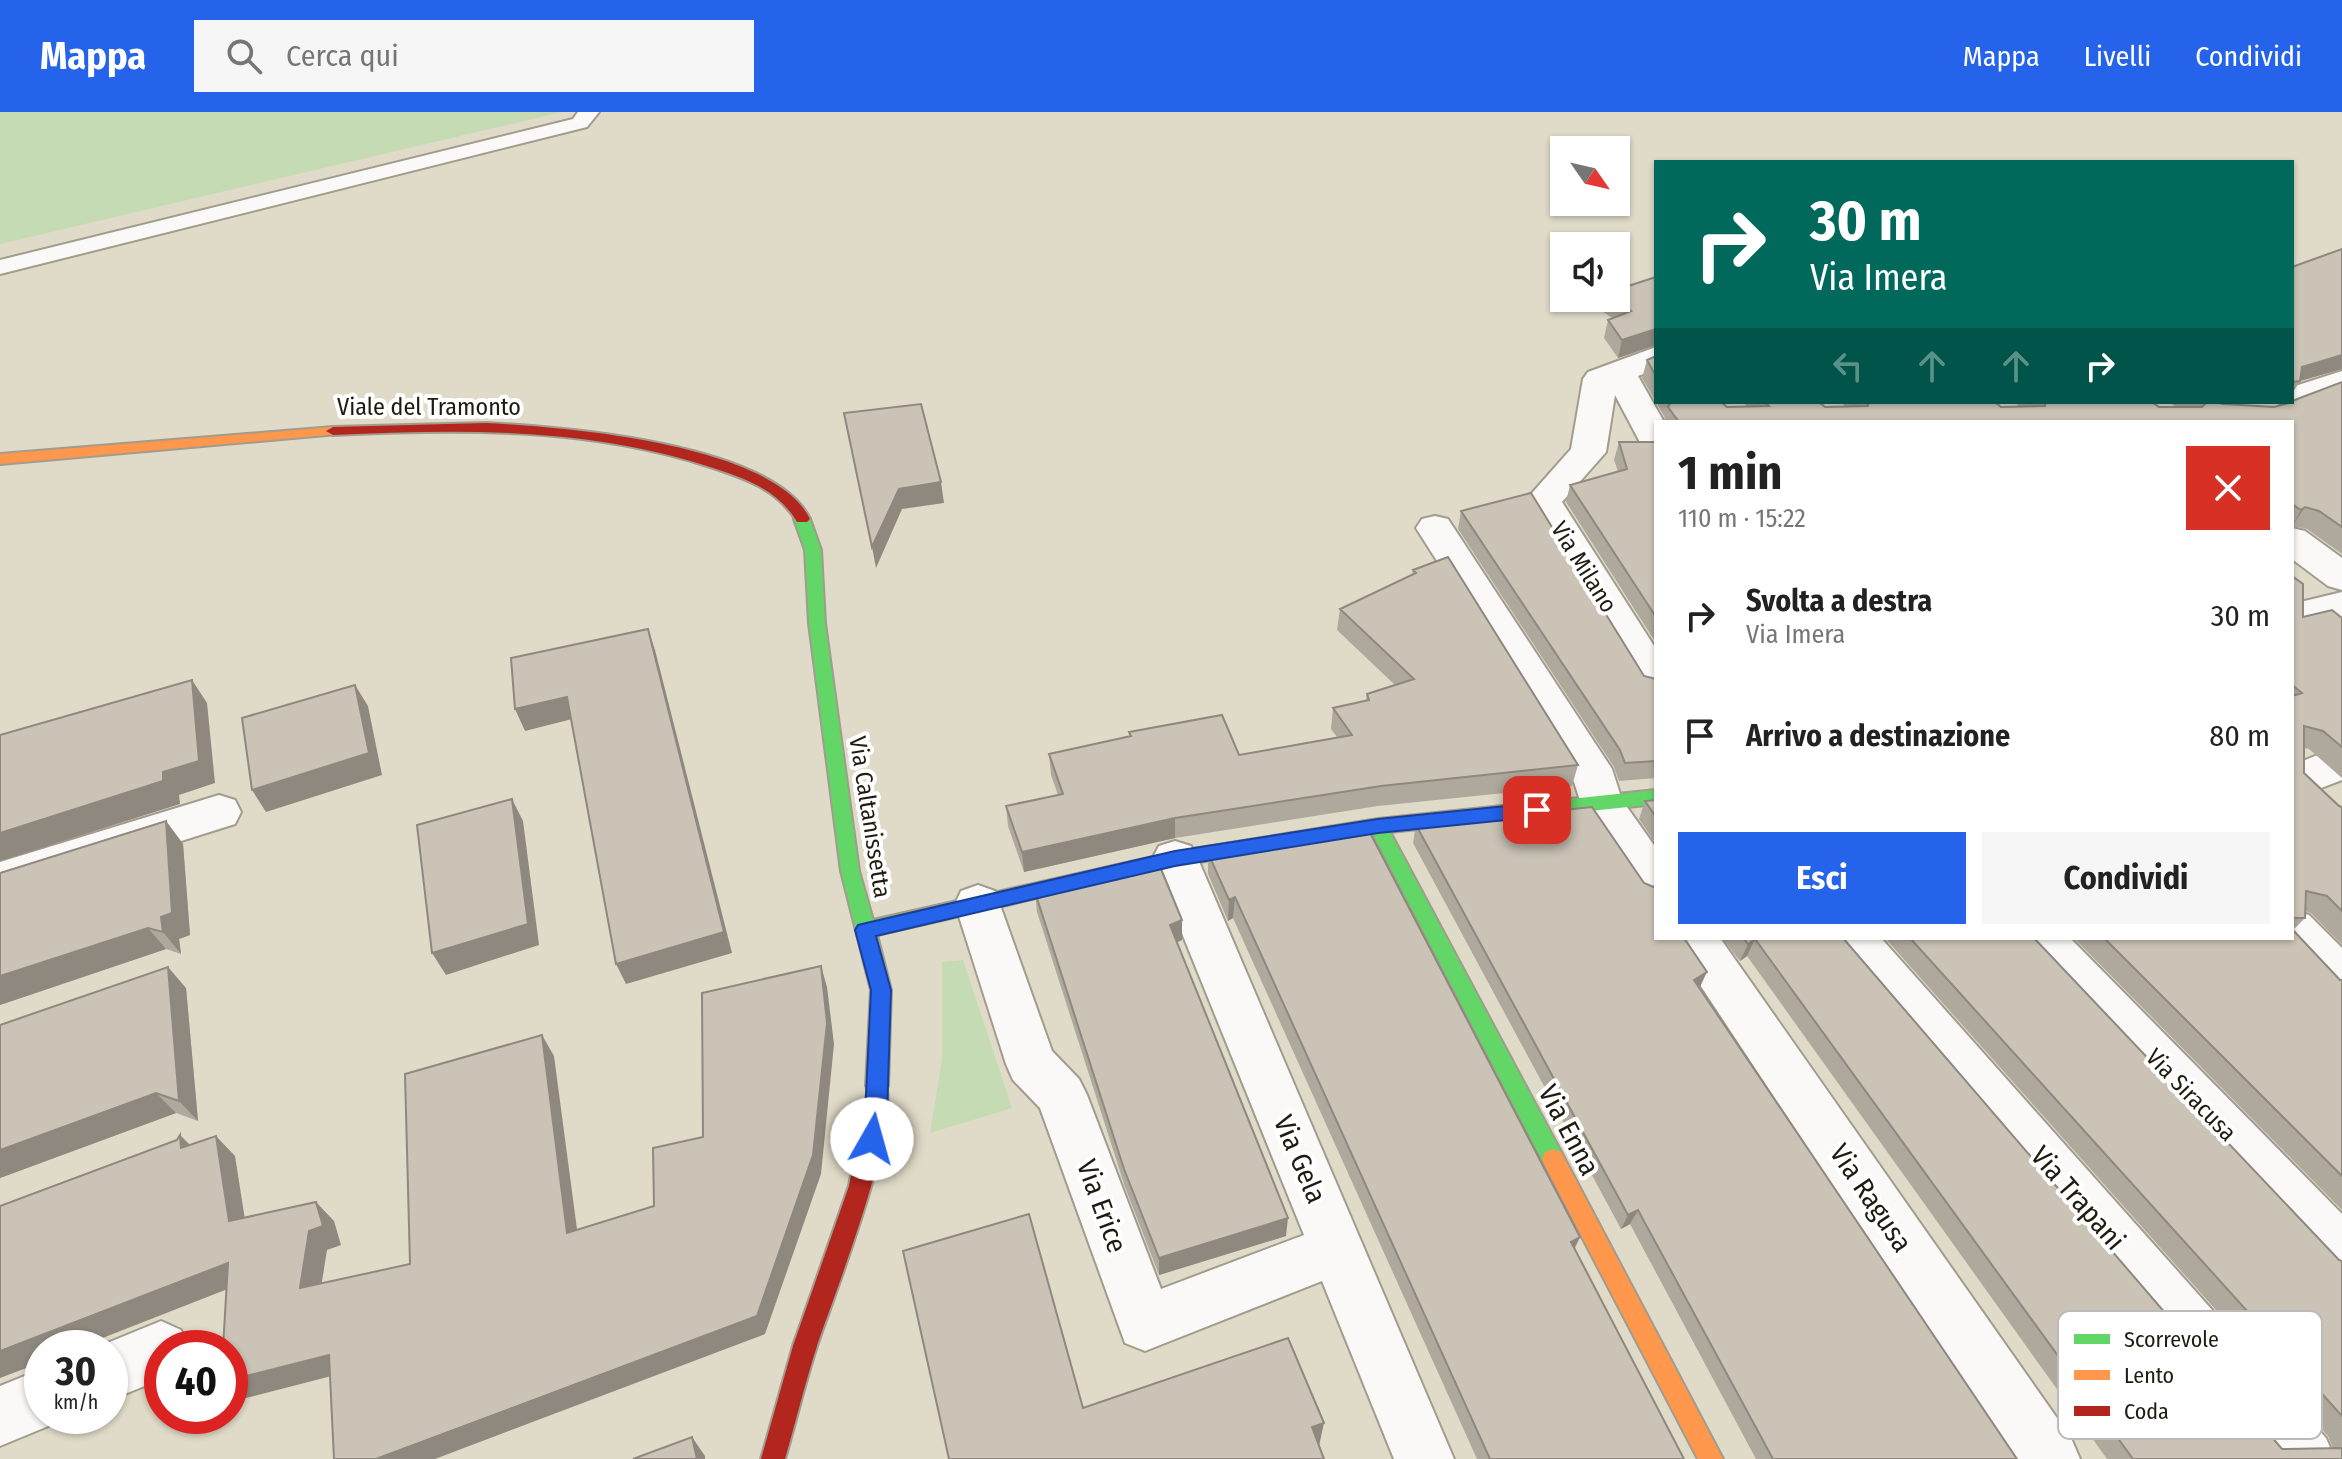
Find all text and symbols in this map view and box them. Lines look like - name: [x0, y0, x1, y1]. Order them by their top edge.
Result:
- search box: [194, 20, 754, 92]
- text: Mappa: [40, 33, 146, 79]
- icon: search: [222, 34, 266, 78]
- text: Cerca qui: [286, 38, 399, 74]
- text: Mappa: [1963, 40, 2040, 73]
- text: Livelli: [2084, 40, 2151, 73]
- text: Condividi: [2195, 40, 2302, 73]
- north arrow: [1550, 136, 1630, 216]
- map controls: [1550, 136, 1630, 312]
- text: 30 m: [1810, 188, 1921, 255]
- icon: right: [1678, 192, 1782, 296]
- button: sound: [1550, 232, 1630, 312]
- text: Via Imera: [1810, 256, 1947, 300]
- icon: left: [1826, 344, 1870, 388]
- icon: ahead: [1910, 344, 1954, 388]
- icon: ahead: [1994, 344, 2038, 388]
- icon: right: [2078, 344, 2122, 388]
- street label: Viale del Tramonto: [337, 393, 521, 421]
- text: 1 min: [1678, 444, 1783, 502]
- button: close: [2186, 446, 2270, 530]
- text: 110 m · 15:22: [1678, 503, 1806, 534]
- street label: Via Milano: [1545, 516, 1623, 618]
- text: Svolta a destra: [1746, 583, 1932, 619]
- icon: right: [1678, 594, 1722, 638]
- text: 30 m: [2211, 598, 2270, 634]
- text: Via Imera: [1746, 619, 1845, 650]
- icon: arrive: [1678, 714, 1722, 758]
- text: Arrivo a destinazione: [1746, 718, 2010, 754]
- text: 80 m: [2209, 718, 2270, 754]
- street label: Via Caltanissetta: [843, 734, 897, 900]
- pin: [1503, 776, 1571, 844]
- icon: arrive: [1515, 788, 1559, 832]
- button: Esci: [1678, 832, 1966, 924]
- button: Condividi: [1982, 832, 2270, 924]
- street label: Via Siracusa: [2140, 1043, 2242, 1147]
- street label: Via Enna: [1531, 1079, 1607, 1181]
- position arrow: [830, 1097, 914, 1181]
- street label: Via Gela: [1267, 1110, 1333, 1208]
- street label: Via Ragusa: [1823, 1138, 1919, 1258]
- street label: Via Trapani: [2024, 1139, 2132, 1257]
- street label: Via Erice: [1070, 1155, 1134, 1257]
- legend: [2058, 1311, 2322, 1439]
- text: Scorrevole: [2124, 1326, 2219, 1353]
- speed limit sign: 40: [144, 1330, 248, 1434]
- text: 30: [56, 1348, 96, 1396]
- text: Lento: [2124, 1362, 2174, 1389]
- text: km/h: [54, 1390, 98, 1414]
- text: Coda: [2124, 1398, 2169, 1425]

